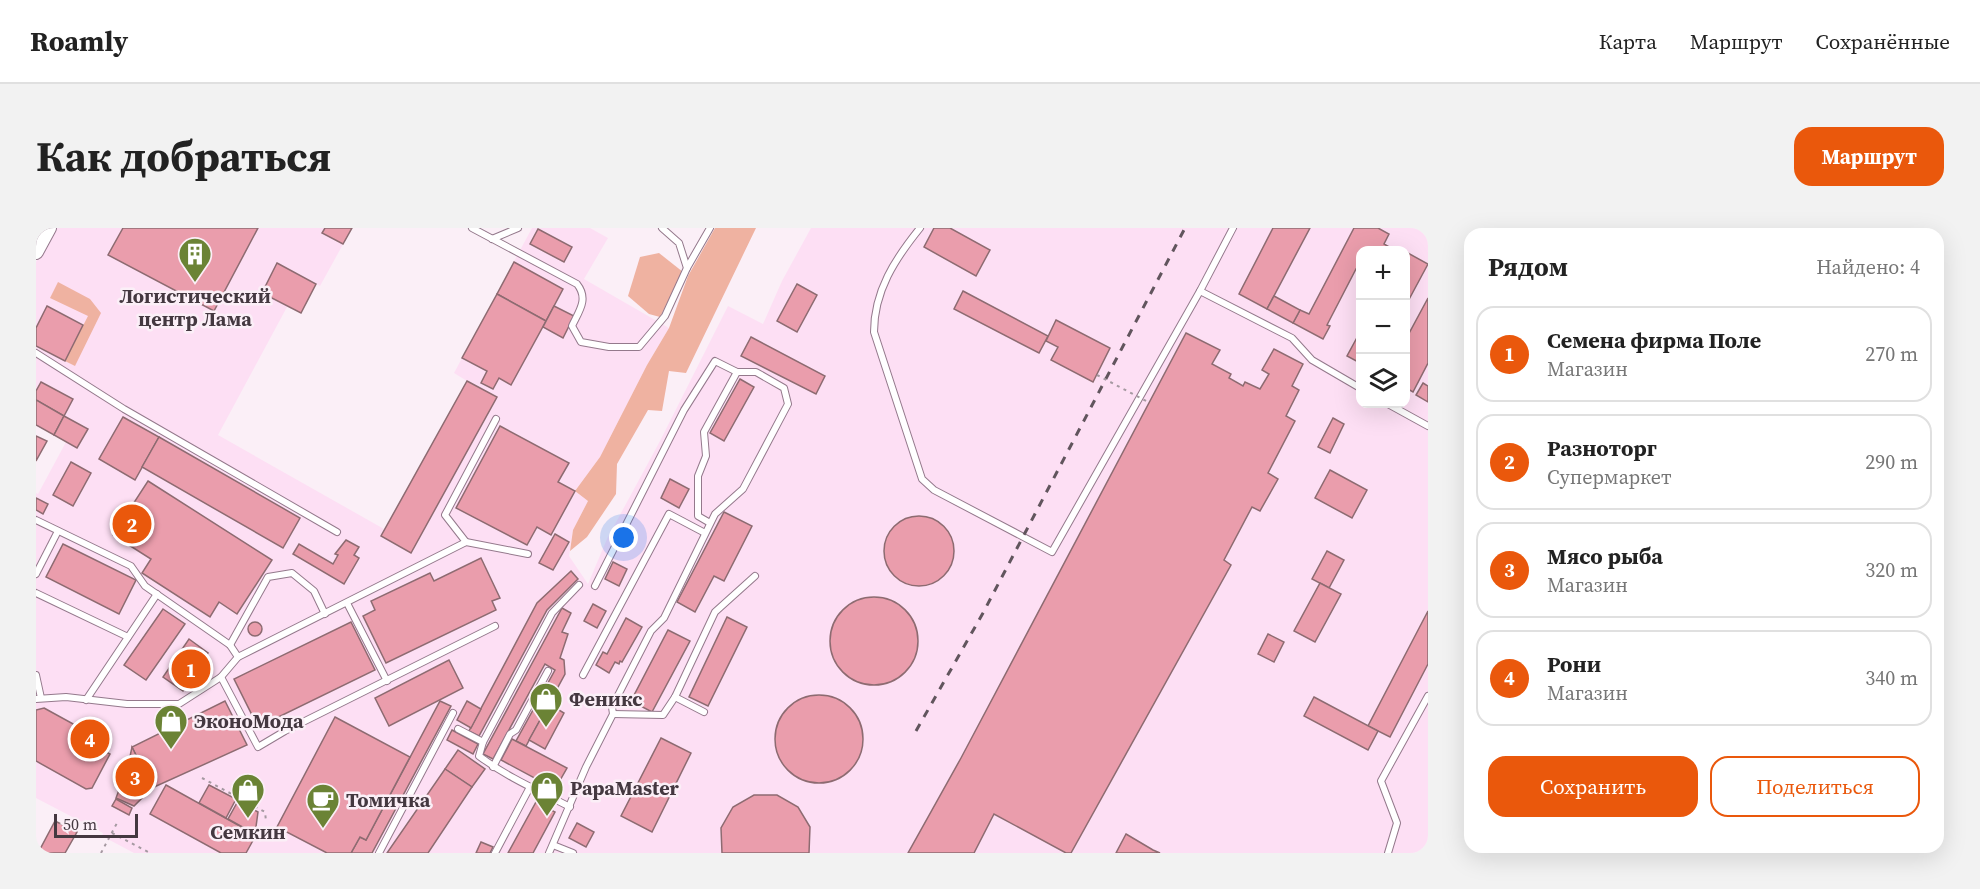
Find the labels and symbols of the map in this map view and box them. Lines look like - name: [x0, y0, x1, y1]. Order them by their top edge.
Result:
- building icon: Логистический центр Лама: [177, 236, 213, 283]
- place label: Логистический центр Лама: [119, 282, 271, 333]
- pin: 2: [112, 502, 152, 546]
- your location: [609, 523, 638, 552]
- pin: 1: [172, 646, 210, 692]
- shop icon: Феникс: [528, 681, 564, 728]
- place label: Феникс: [569, 685, 642, 713]
- shop icon: ЭконоМода: [153, 703, 189, 750]
- place label: ЭконоМода: [194, 707, 304, 735]
- pin: 4: [70, 716, 110, 762]
- pin: 3: [116, 754, 154, 800]
- shop icon: PapaMaster: [529, 770, 565, 817]
- shop icon: Семкин: [230, 772, 266, 819]
- place label: PapaMaster: [570, 774, 680, 802]
- cafe icon: Томичка: [305, 782, 341, 829]
- place label: Томичка: [346, 786, 431, 814]
- scale bar: [54, 811, 138, 838]
- place label: Семкин: [210, 818, 286, 846]

